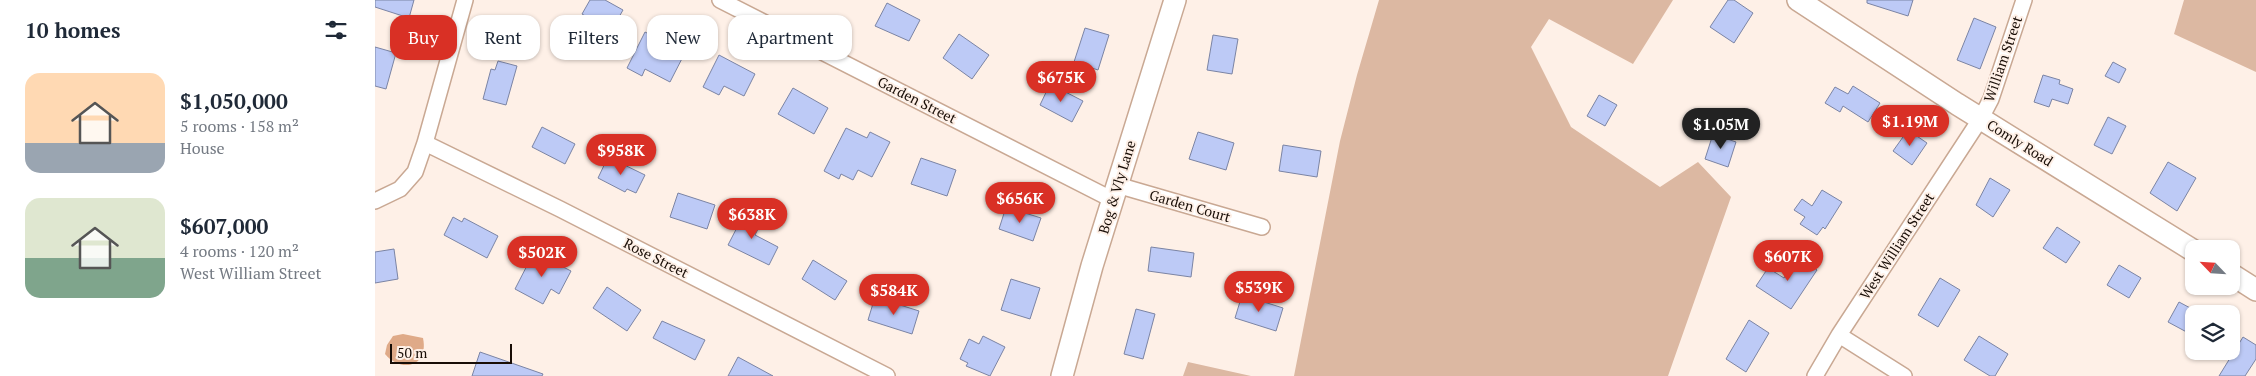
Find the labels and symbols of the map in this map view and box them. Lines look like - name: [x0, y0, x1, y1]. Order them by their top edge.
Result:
- street label: William Street: [1979, 13, 2026, 104]
- pin: $675K: [1026, 61, 1096, 103]
- street label: Garden Street: [875, 72, 961, 128]
- pin: $1.19M: [1869, 104, 1951, 147]
- pin: $1.05M: [1680, 108, 1762, 150]
- street label: Comly Road: [1984, 115, 2057, 170]
- pin: $958K: [586, 134, 656, 176]
- street label: Bog & Vly Lane: [1093, 138, 1140, 236]
- pin: $656K: [985, 182, 1055, 224]
- street label: Garden Court: [1147, 185, 1234, 226]
- street label: West William Street: [1855, 188, 1939, 303]
- pin: $638K: [717, 198, 787, 240]
- street label: Rose Street: [621, 233, 693, 282]
- pin: $502K: [507, 236, 577, 278]
- pin: $607K: [1753, 240, 1823, 282]
- north arrow: [2185, 240, 2240, 295]
- pin: $539K: [1224, 270, 1294, 313]
- pin: $584K: [859, 274, 929, 316]
- scale bar: [390, 341, 513, 364]

